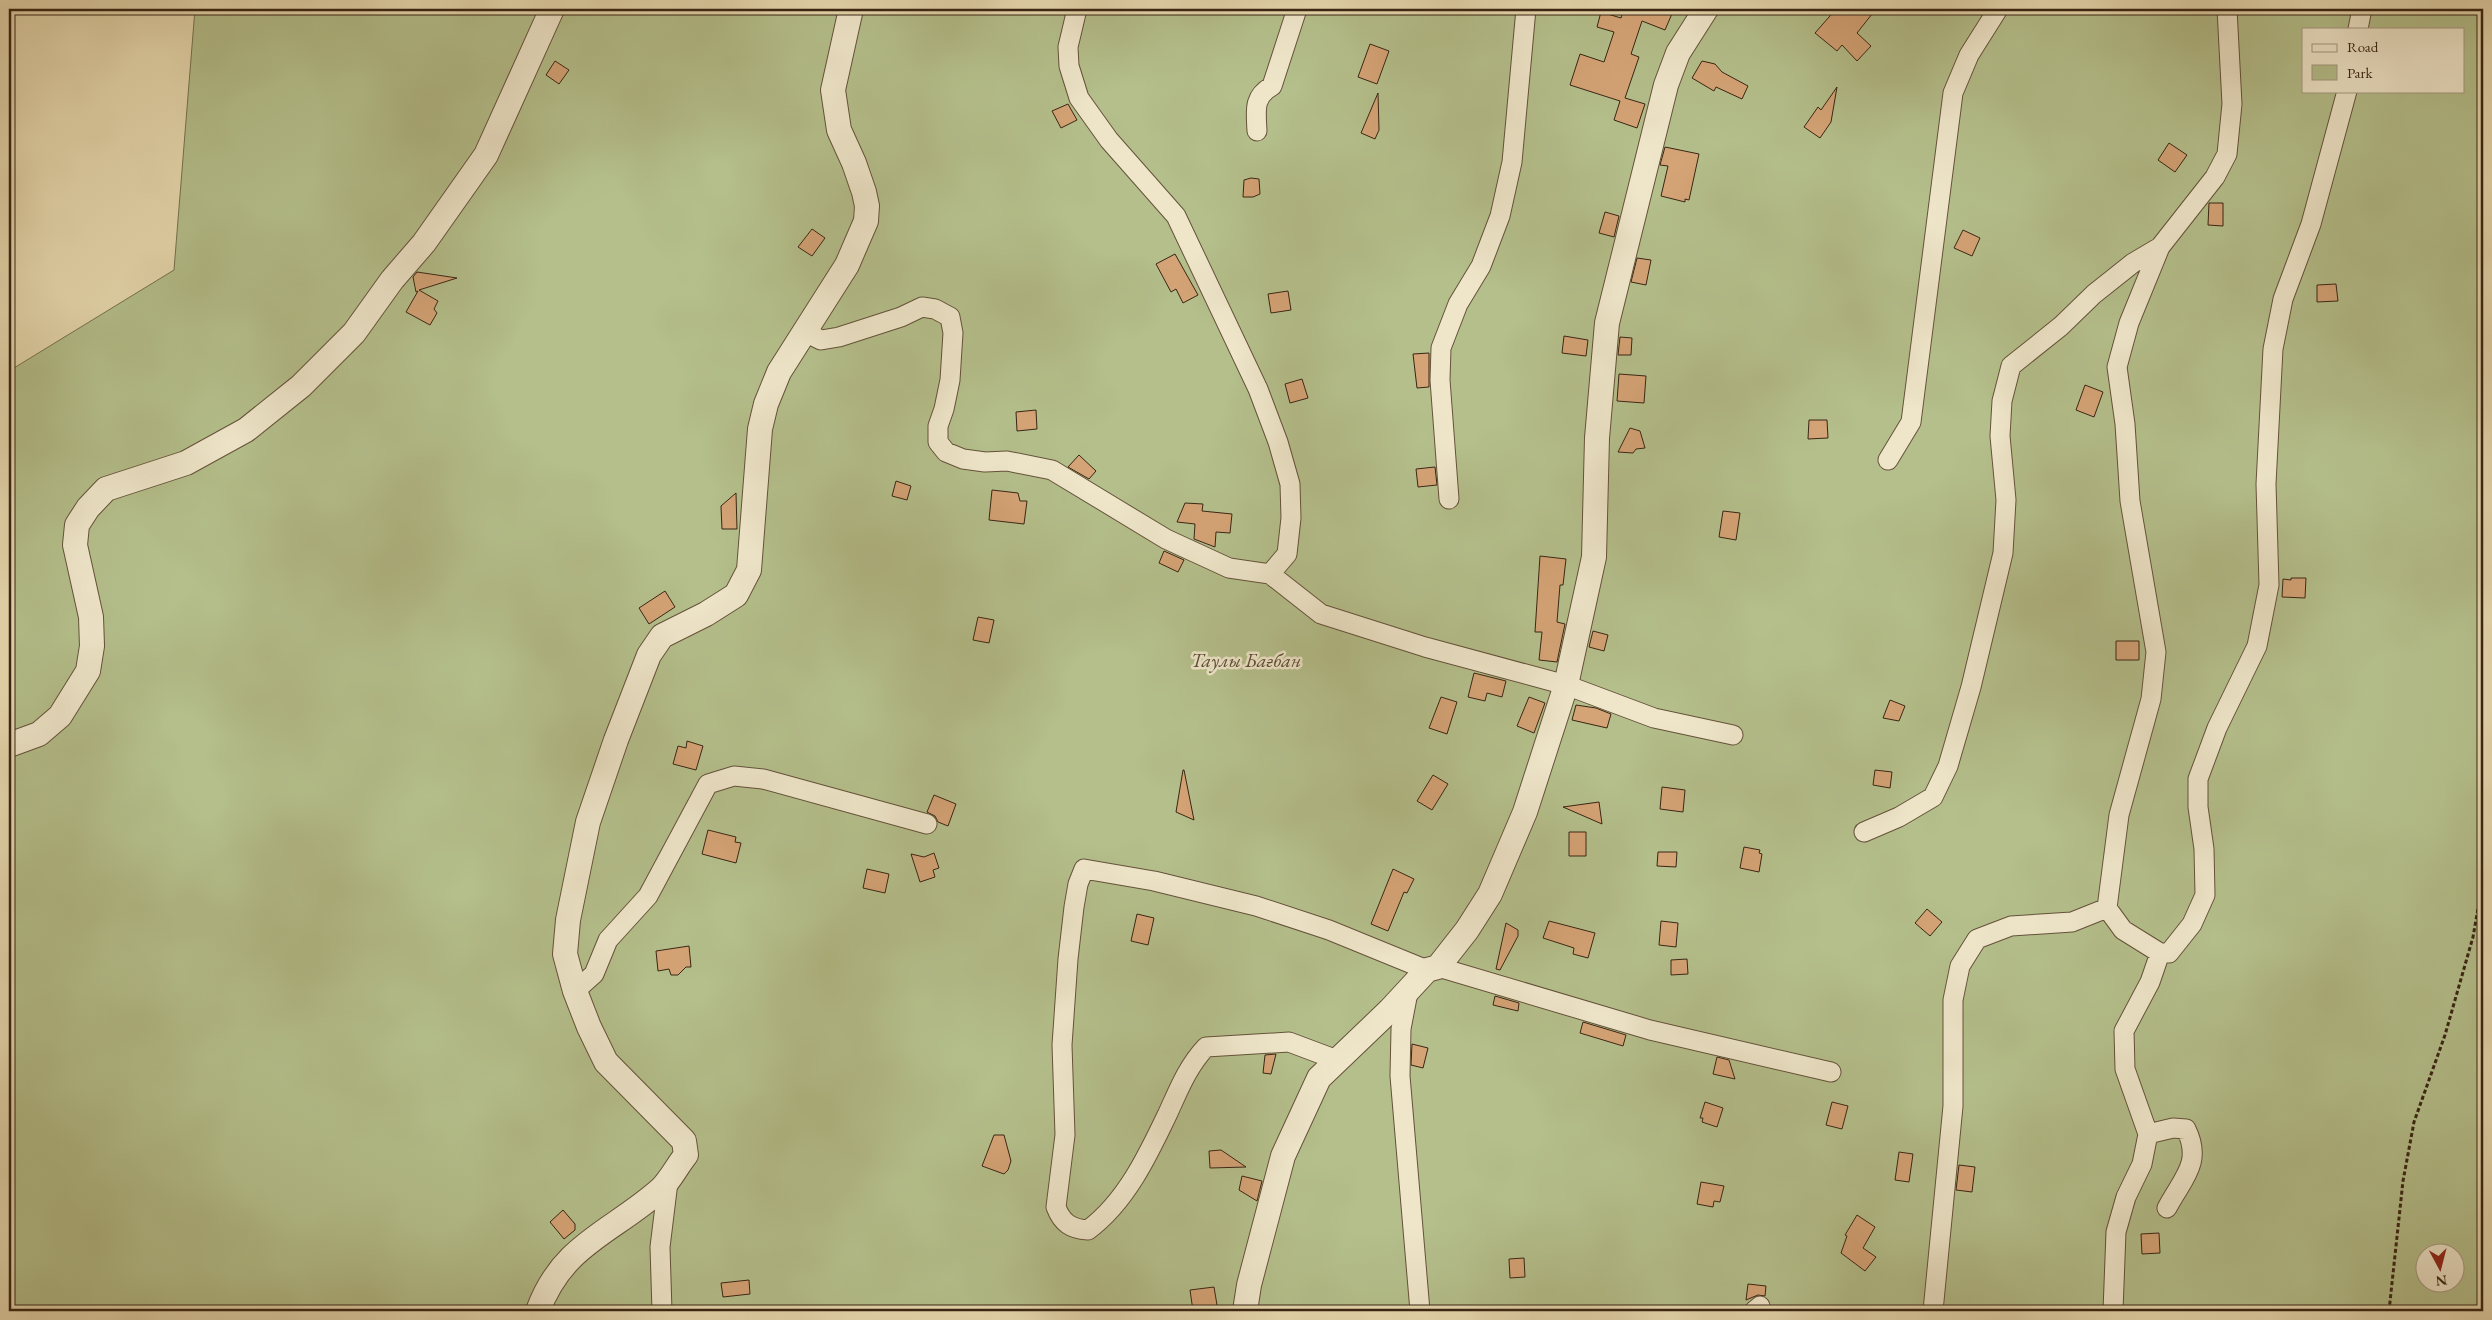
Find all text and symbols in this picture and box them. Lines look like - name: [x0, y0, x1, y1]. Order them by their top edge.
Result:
- legend: [2302, 28, 2464, 92]
- text: Road: [2347, 37, 2379, 56]
- text: Park: [2347, 63, 2374, 82]
- park label: Таулы Бағбан: [1191, 647, 1301, 673]
- north arrow: [2414, 1242, 2464, 1292]
- text: N: [2434, 1271, 2448, 1291]

